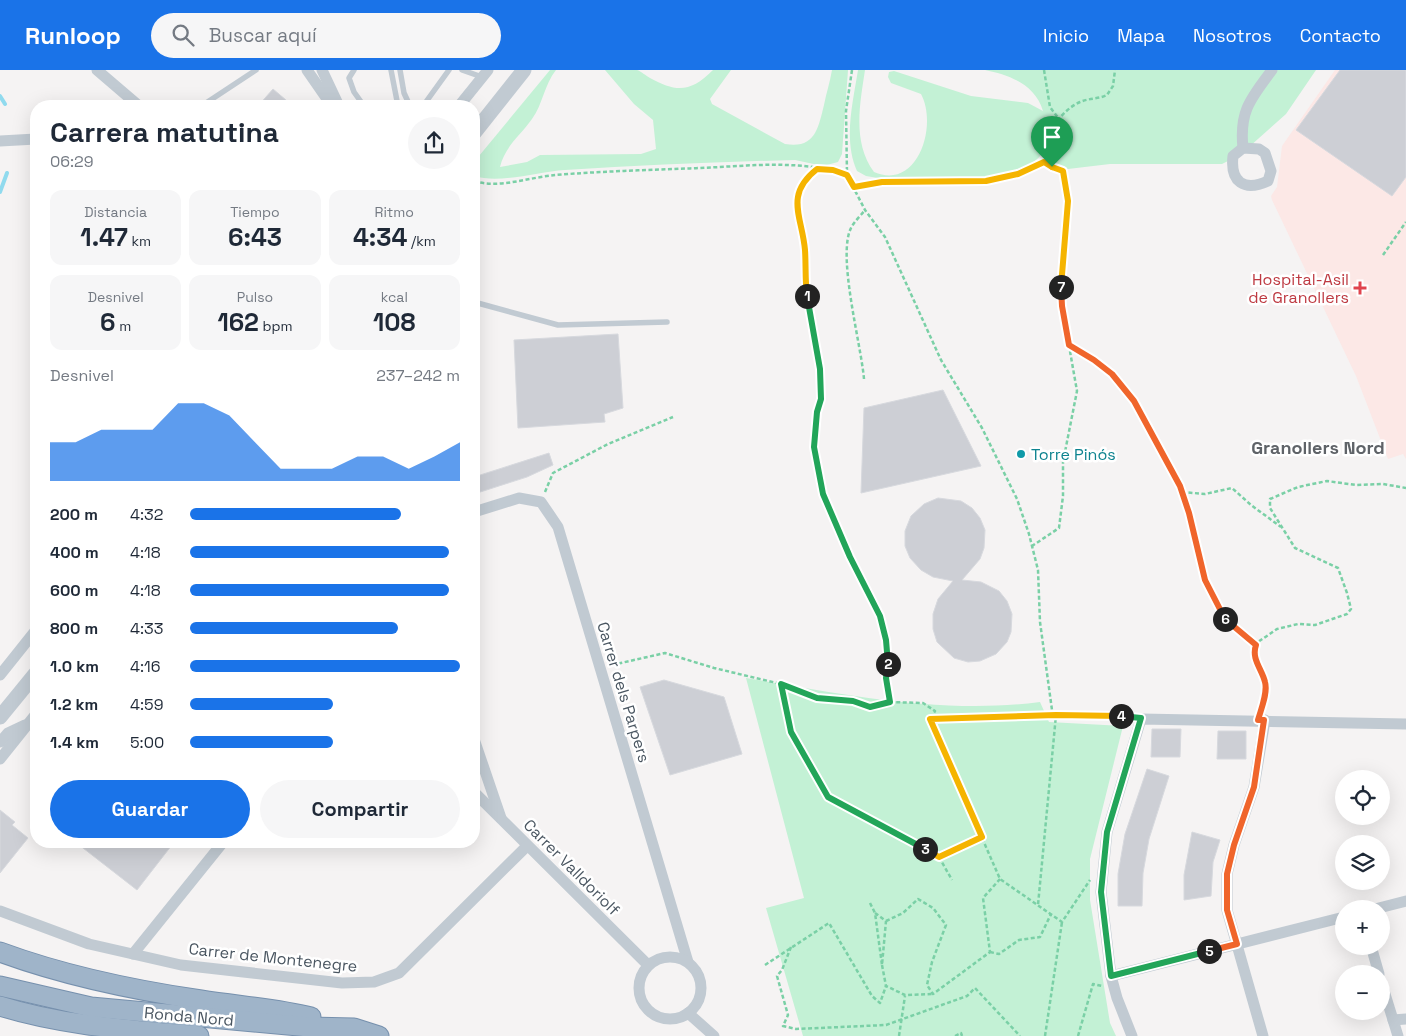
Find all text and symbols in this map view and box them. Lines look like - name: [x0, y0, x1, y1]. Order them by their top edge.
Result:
- search box: [151, 13, 501, 58]
- text: Runloop: [25, 20, 121, 51]
- icon: search: [169, 21, 197, 49]
- text: Buscar aquí: [209, 23, 317, 48]
- text: Inicio: [1043, 24, 1089, 47]
- text: Mapa: [1117, 24, 1165, 47]
- text: Nosotros: [1193, 24, 1272, 47]
- text: Contacto: [1300, 24, 1381, 47]
- text: Carrera matutina: [50, 114, 279, 150]
- pin: [1031, 116, 1073, 167]
- button: share: [408, 117, 460, 169]
- icon: arrive: [1038, 123, 1066, 151]
- text: 06:29: [50, 151, 94, 172]
- text: Distancia: [84, 203, 147, 221]
- text: Tiempo: [230, 203, 280, 221]
- text: Ritmo: [375, 203, 414, 221]
- text: 1.47: [80, 221, 128, 253]
- text: 6:43: [228, 221, 282, 253]
- text: 4:34: [353, 221, 407, 253]
- text: km: [128, 232, 151, 250]
- text: /km: [407, 232, 436, 250]
- place label: Hospital-Asil de Granollers: [1248, 269, 1349, 308]
- pin: 7: [1048, 274, 1074, 300]
- text: 7: [1058, 278, 1065, 296]
- marker: Hospital-Asil de Granollers: [1353, 281, 1367, 295]
- pin: 1: [794, 284, 820, 308]
- text: 1: [804, 287, 811, 305]
- text: Desnivel: [88, 288, 144, 306]
- text: Pulso: [237, 288, 273, 306]
- text: kcal: [381, 288, 408, 306]
- text: 6: [100, 306, 116, 338]
- text: 162: [217, 306, 259, 338]
- text: 108: [373, 306, 416, 338]
- text: m: [116, 317, 131, 335]
- text: bpm: [259, 317, 293, 335]
- text: Desnivel: [50, 365, 114, 386]
- text: 237–242 m: [376, 365, 460, 386]
- district label: Granollers Nord: [1251, 436, 1385, 459]
- place label: Torre Pinós: [1031, 444, 1116, 465]
- marker: Torre Pinós: [1015, 448, 1027, 460]
- text: 200 m: [50, 504, 98, 525]
- text: 4:32: [130, 504, 163, 525]
- text: 400 m: [50, 542, 99, 563]
- text: 4:18: [130, 542, 161, 563]
- text: 600 m: [50, 580, 98, 601]
- text: 4:18: [130, 580, 161, 601]
- pin: 6: [1212, 606, 1238, 632]
- text: 6: [1221, 610, 1230, 628]
- text: 800 m: [50, 618, 98, 639]
- text: 4:33: [130, 618, 163, 639]
- street label: Carrer dels Parpers: [592, 619, 655, 765]
- pin: 2: [876, 652, 900, 676]
- text: 2: [884, 655, 893, 673]
- text: 1.0 km: [50, 656, 99, 677]
- text: 4:16: [130, 656, 161, 677]
- text: 1.2 km: [50, 694, 98, 715]
- text: 4:59: [130, 694, 163, 715]
- pin: 4: [1108, 704, 1134, 728]
- text: 4: [1117, 707, 1126, 725]
- text: 1.4 km: [50, 732, 99, 753]
- text: 5:00: [130, 732, 164, 753]
- map controls: [1335, 770, 1390, 1020]
- button: locate: [1335, 770, 1390, 825]
- button: Guardar: [50, 780, 250, 838]
- button: Compartir: [260, 780, 460, 838]
- street label: Carrer Valldoriolf: [519, 815, 624, 920]
- button: layers: [1335, 835, 1390, 890]
- pin: 3: [912, 836, 938, 862]
- text: 3: [921, 840, 930, 858]
- button: +: [1335, 900, 1390, 955]
- street label: Carrer de Montenegre: [188, 938, 358, 977]
- pin: 5: [1196, 938, 1222, 964]
- text: 5: [1205, 942, 1214, 960]
- button: −: [1335, 965, 1390, 1020]
- street label: Ronda Nord: [143, 1002, 235, 1031]

